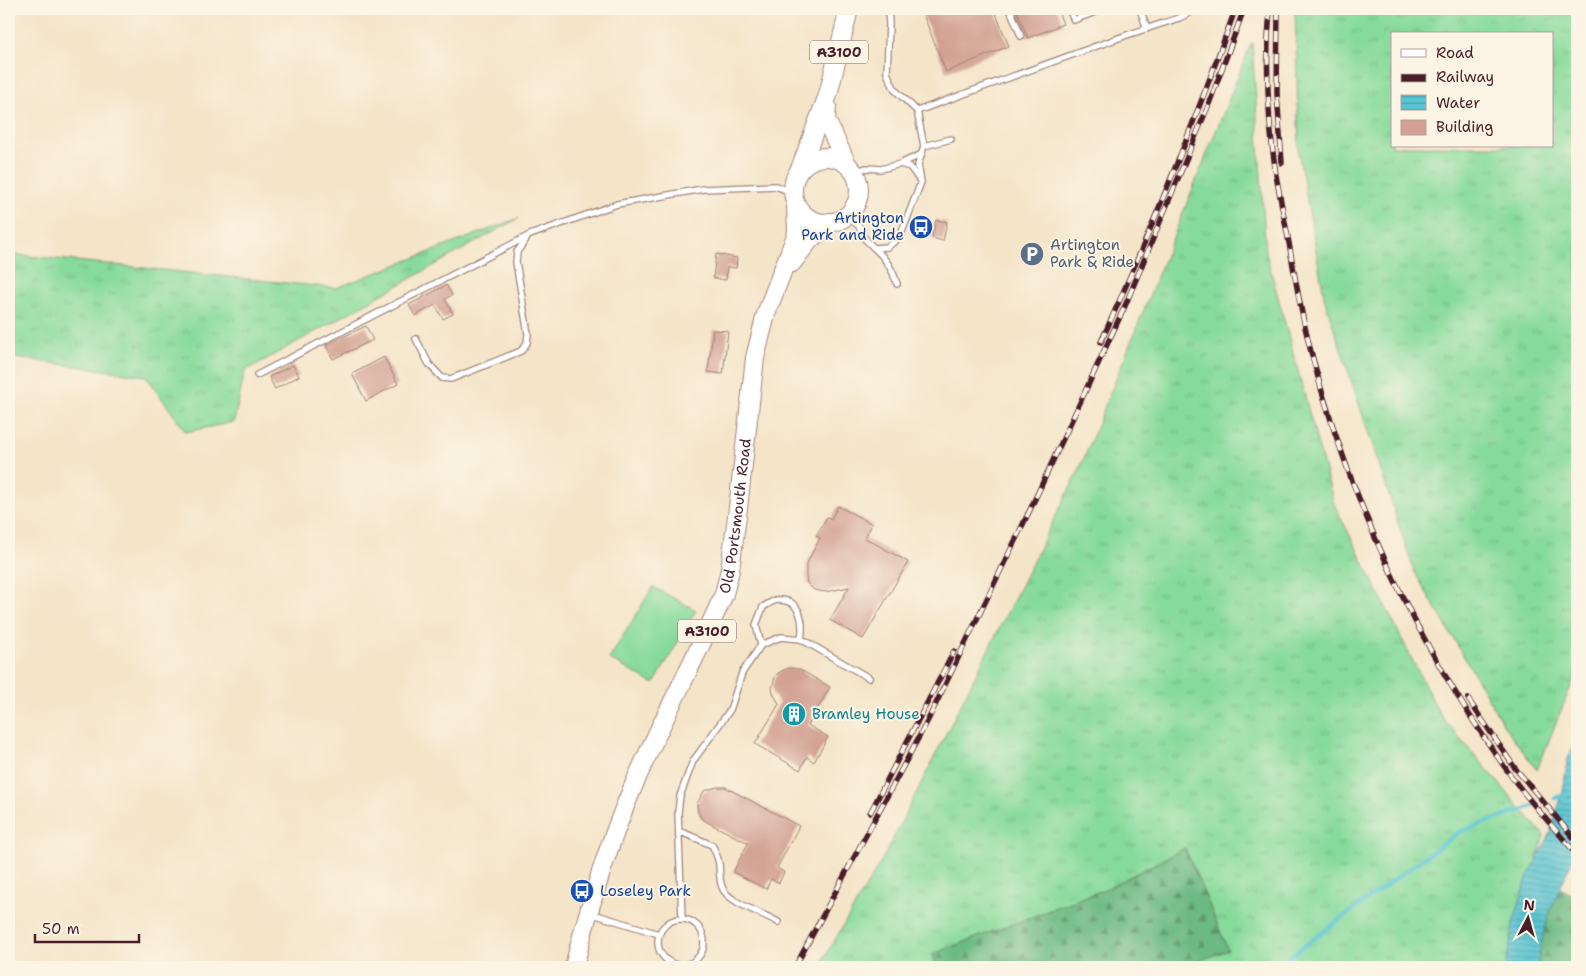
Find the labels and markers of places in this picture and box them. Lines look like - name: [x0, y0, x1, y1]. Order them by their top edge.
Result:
- place label: Artington Park and Ride: [801, 208, 904, 245]
- bus stop icon: Artington Park and Ride: [908, 214, 934, 240]
- place label: Artington Park & Ride: [1050, 235, 1134, 272]
- parking icon: Artington Park & Ride: [1019, 241, 1045, 267]
- building icon: Bramley House: [781, 701, 807, 727]
- place label: Bramley House: [812, 704, 920, 724]
- bus stop icon: Loseley Park: [569, 878, 595, 904]
- place label: Loseley Park: [600, 881, 691, 901]

